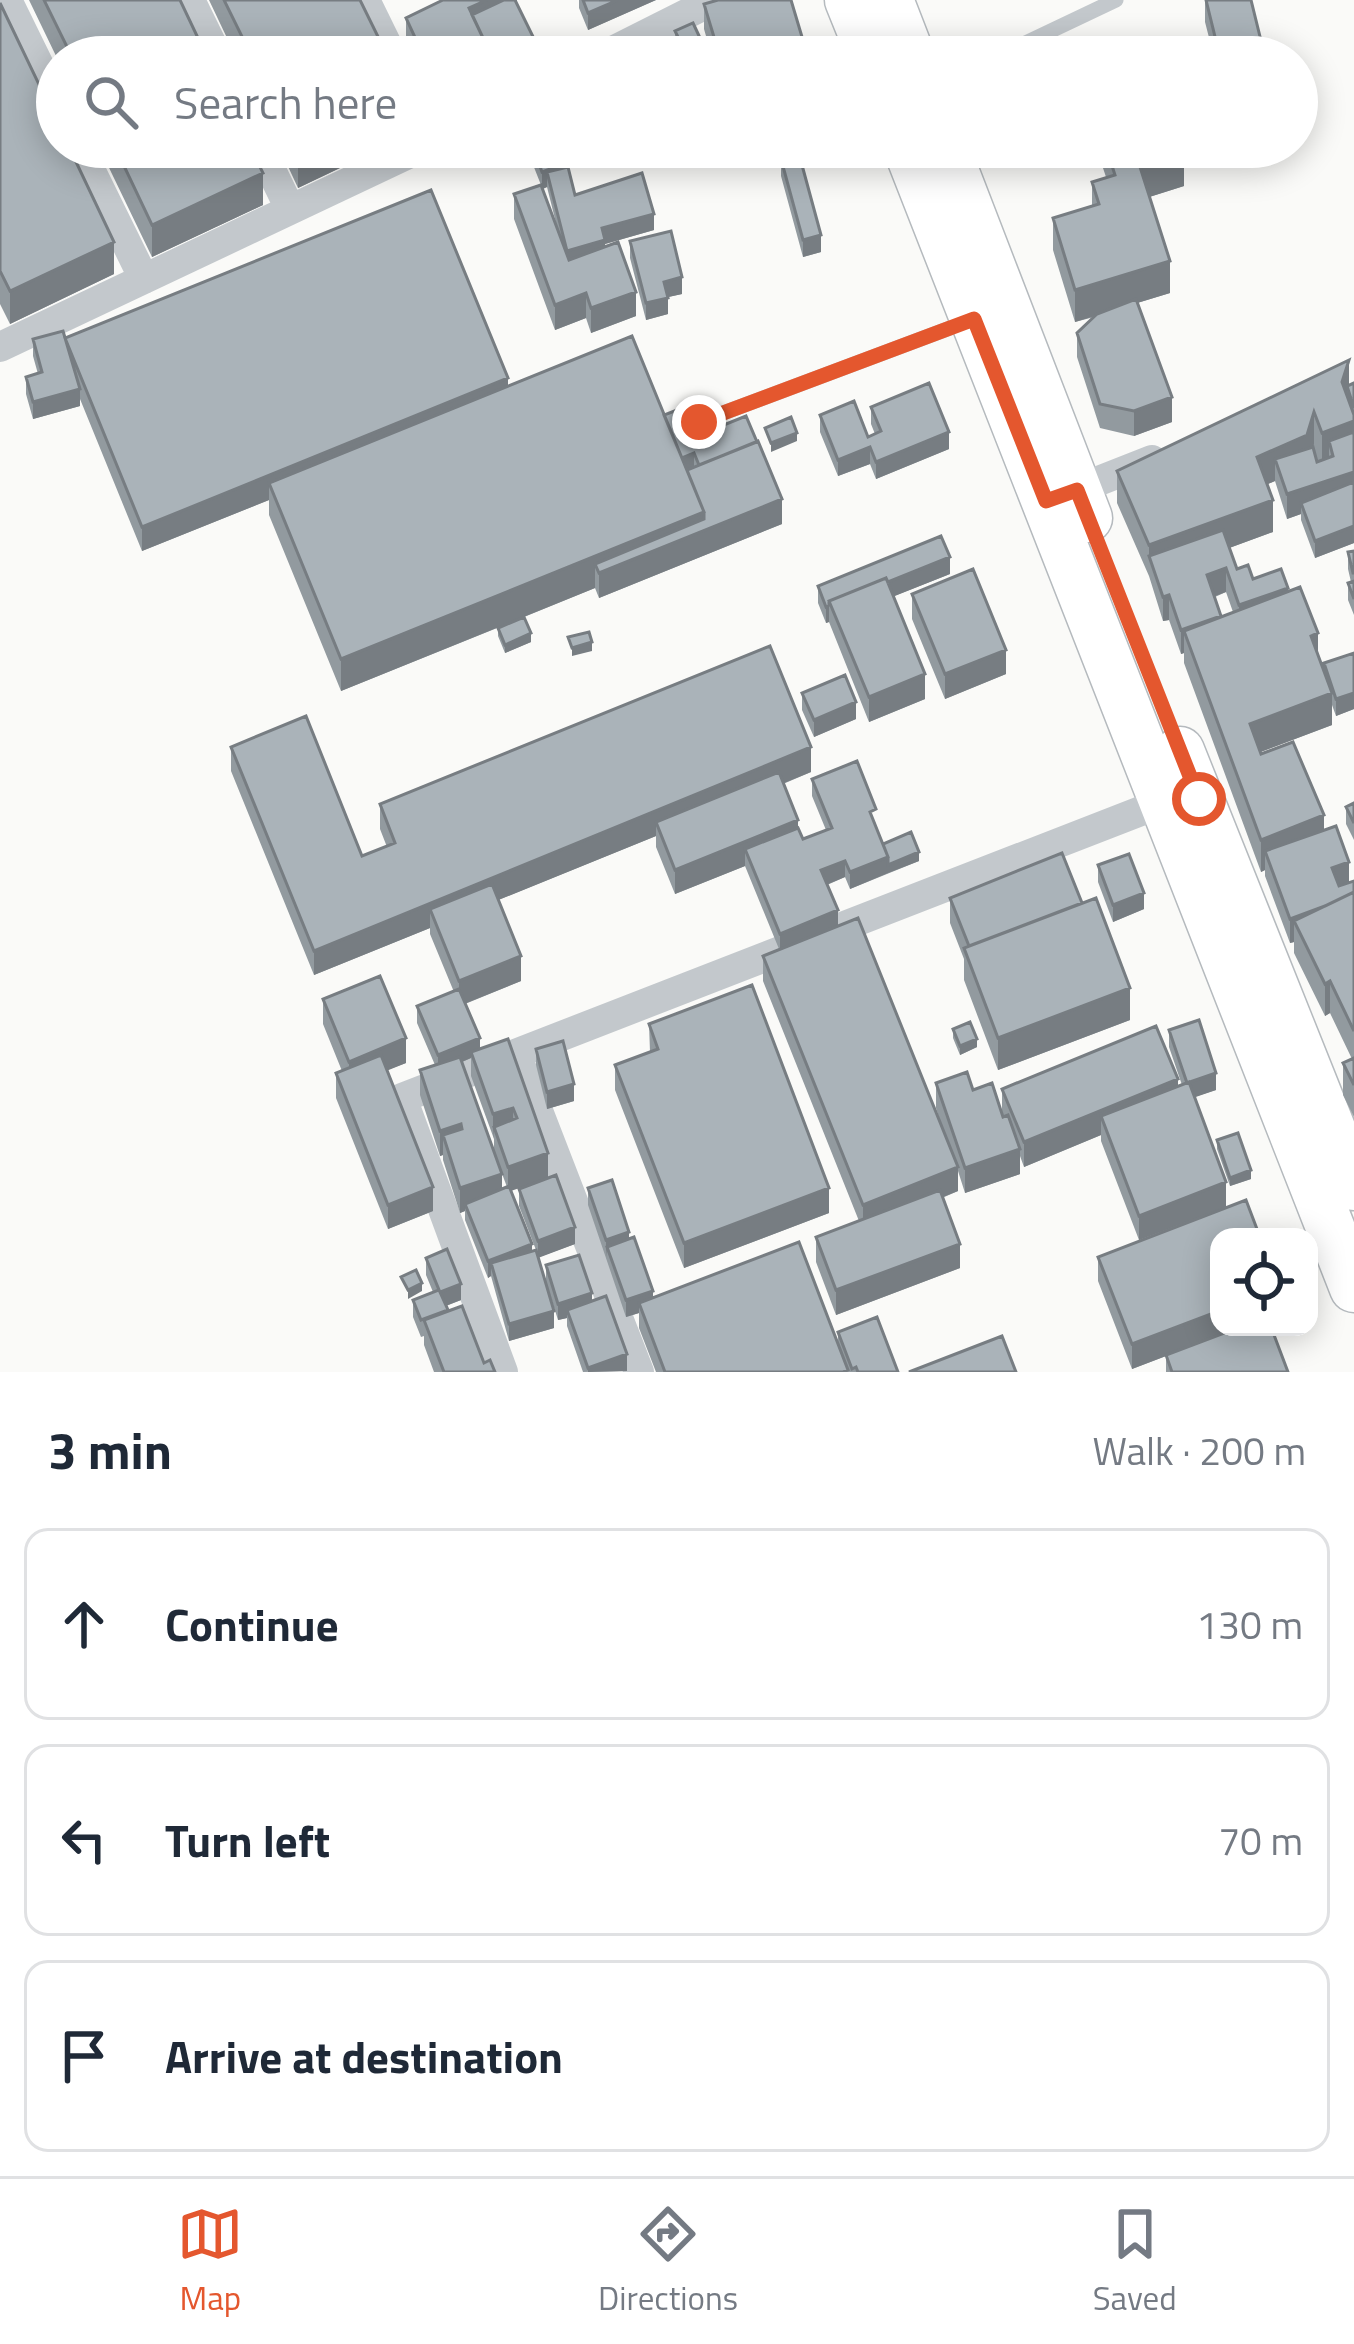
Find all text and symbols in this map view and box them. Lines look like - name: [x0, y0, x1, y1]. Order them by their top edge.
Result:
- search box: [36, 36, 1318, 168]
- text: Search here: [174, 68, 397, 136]
- icon: search: [78, 69, 144, 135]
- route end: [672, 395, 726, 449]
- route start: [1172, 772, 1226, 826]
- map controls: [1210, 1228, 1318, 1336]
- button: locate: [1210, 1228, 1318, 1336]
- text: 3 min: [48, 1411, 172, 1489]
- text: Walk · 200 m: [1092, 1421, 1306, 1480]
- text: Continue: [165, 1590, 339, 1658]
- icon: ahead: [51, 1591, 117, 1657]
- text: 130 m: [1196, 1595, 1303, 1654]
- text: Turn left: [165, 1806, 330, 1874]
- icon: left: [51, 1807, 117, 1873]
- text: 70 m: [1218, 1811, 1303, 1870]
- text: Arrive at destination: [165, 2022, 563, 2090]
- icon: arrive: [51, 2023, 117, 2089]
- tab: Map: [177, 2201, 243, 2323]
- tab: Directions: [598, 2201, 738, 2323]
- tab: Saved: [1093, 2201, 1177, 2323]

